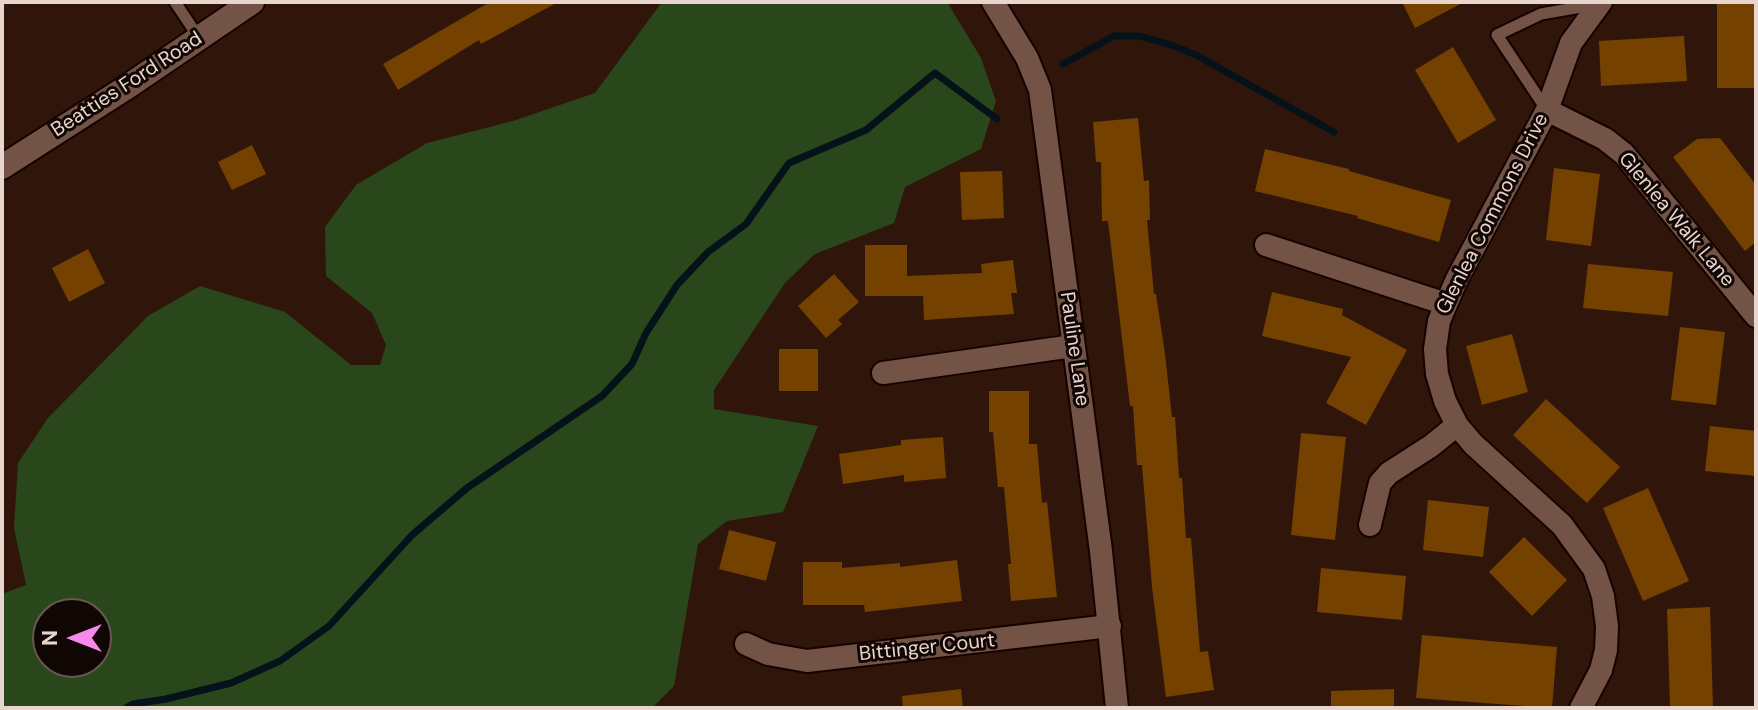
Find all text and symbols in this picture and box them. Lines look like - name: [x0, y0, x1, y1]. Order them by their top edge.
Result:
- street label: Beatties Ford Road: [47, 27, 207, 143]
- street label: Glenlea Commons Drive: [1432, 109, 1554, 319]
- street label: Glenlea Walk Lane: [1613, 148, 1739, 292]
- street label: Pauline Lane: [1054, 290, 1094, 408]
- north arrow: [32, 598, 112, 678]
- street label: Bittinger Court: [858, 629, 996, 667]
- text: N: [35, 630, 64, 646]

